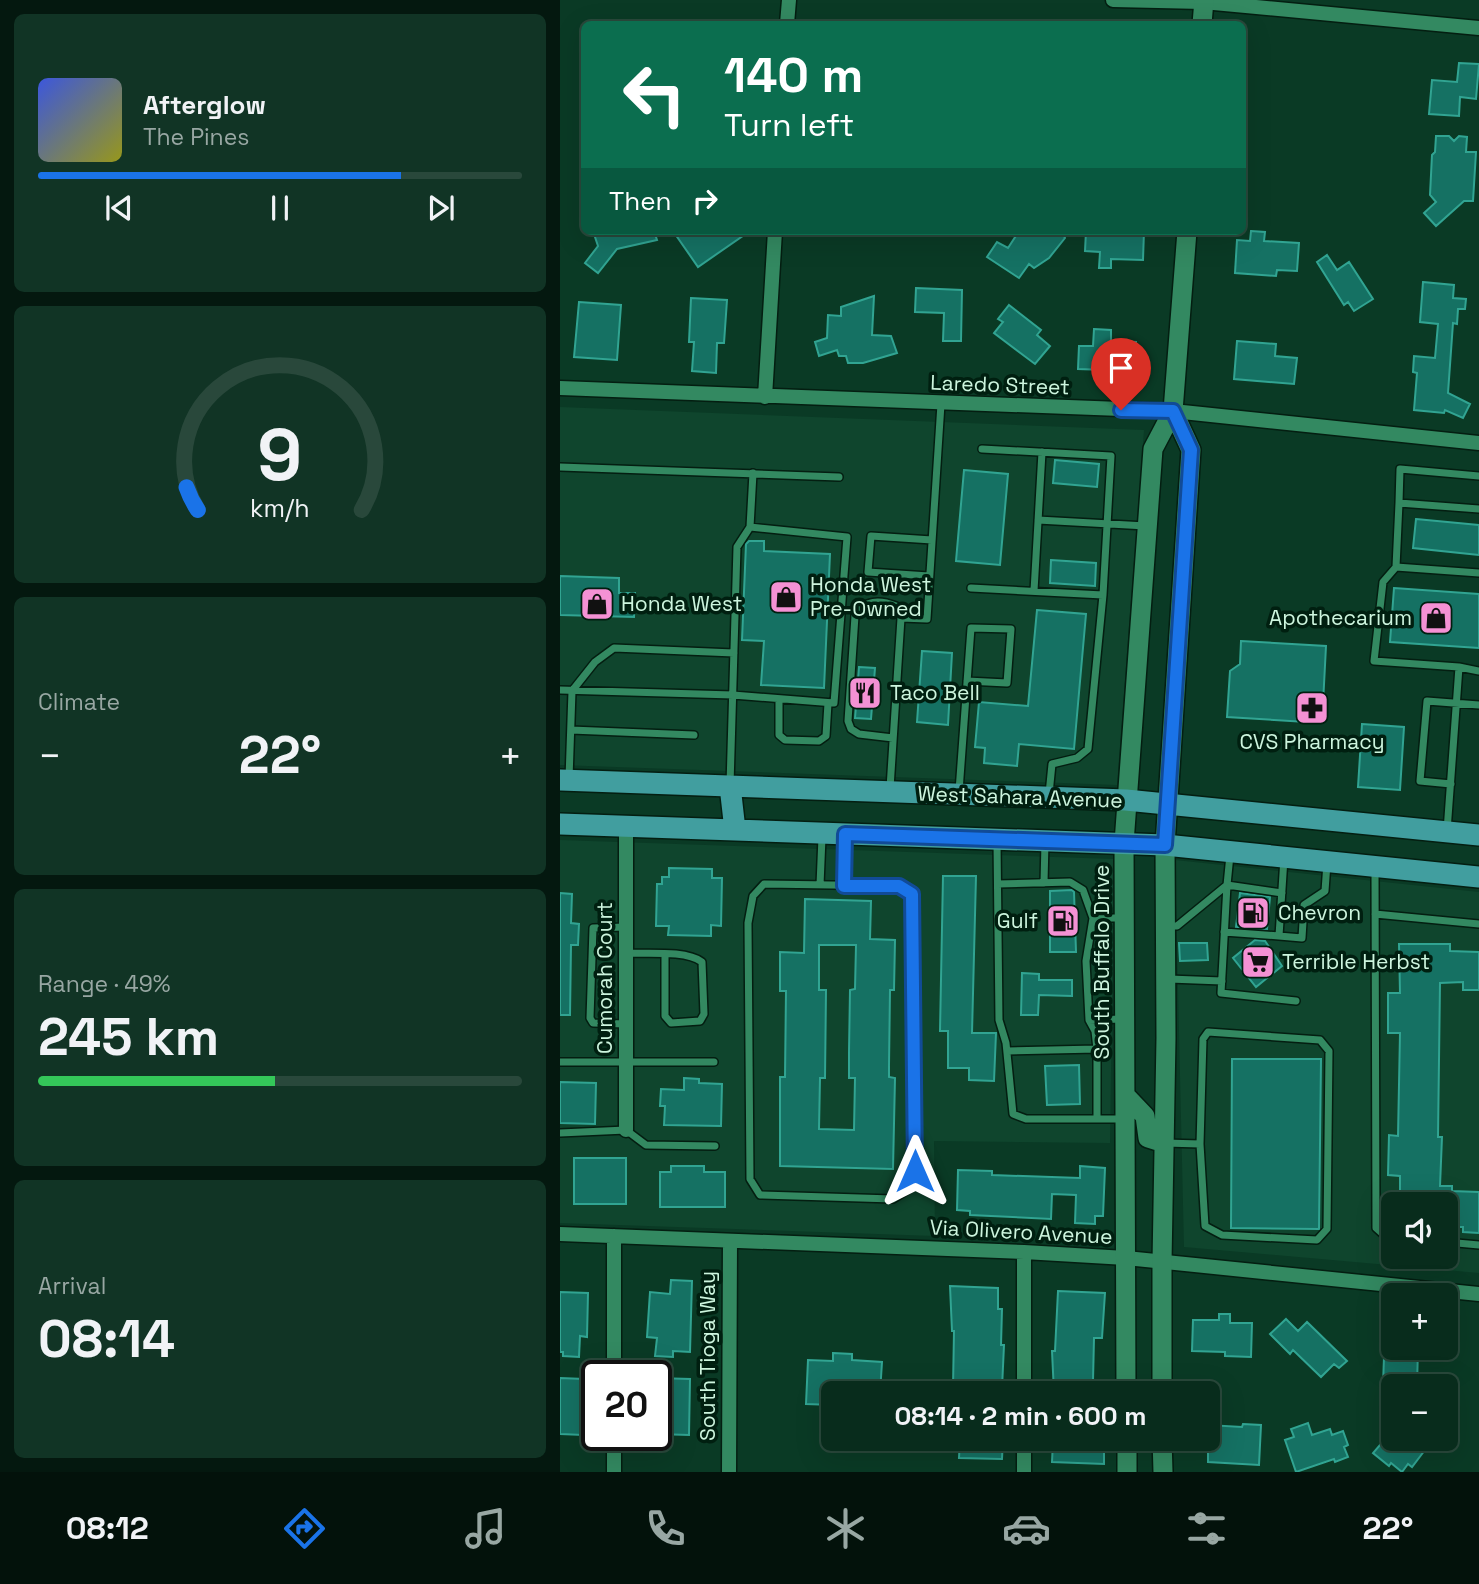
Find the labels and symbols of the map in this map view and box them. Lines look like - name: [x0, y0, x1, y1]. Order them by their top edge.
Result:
- pin: [1091, 338, 1151, 410]
- street label: Laredo Street: [930, 369, 1070, 400]
- place label: Honda West Pre-Owned: [810, 571, 931, 622]
- shop icon: Honda West Pre-Owned: [767, 578, 805, 616]
- shop icon: Honda West: [578, 585, 616, 623]
- place label: Honda West: [621, 590, 742, 617]
- shop icon: Apothecarium: [1417, 599, 1455, 637]
- place label: Apothecarium: [1269, 604, 1412, 631]
- restaurant icon: Taco Bell: [846, 674, 884, 712]
- place label: Taco Bell: [890, 679, 980, 706]
- pharmacy icon: CVS Pharmacy: [1293, 689, 1331, 727]
- place label: CVS Pharmacy: [1239, 728, 1385, 755]
- street label: West Sahara Avenue: [917, 779, 1123, 814]
- street label: South Buffalo Drive: [1088, 864, 1115, 1060]
- fuel station icon: Chevron: [1234, 894, 1272, 932]
- place label: Chevron: [1278, 899, 1361, 926]
- street label: Cumorah Court: [591, 902, 618, 1054]
- fuel station icon: Gulf: [1044, 902, 1082, 940]
- place label: Gulf: [997, 907, 1038, 934]
- supermarket icon: Terrible Herbst: [1239, 943, 1277, 981]
- place label: Terrible Herbst: [1282, 948, 1430, 975]
- position arrow: [878, 1134, 952, 1208]
- street label: Via Olivero Avenue: [929, 1213, 1113, 1250]
- street label: South Tioga Way: [694, 1271, 721, 1441]
- speed limit sign: 20: [581, 1360, 672, 1451]

